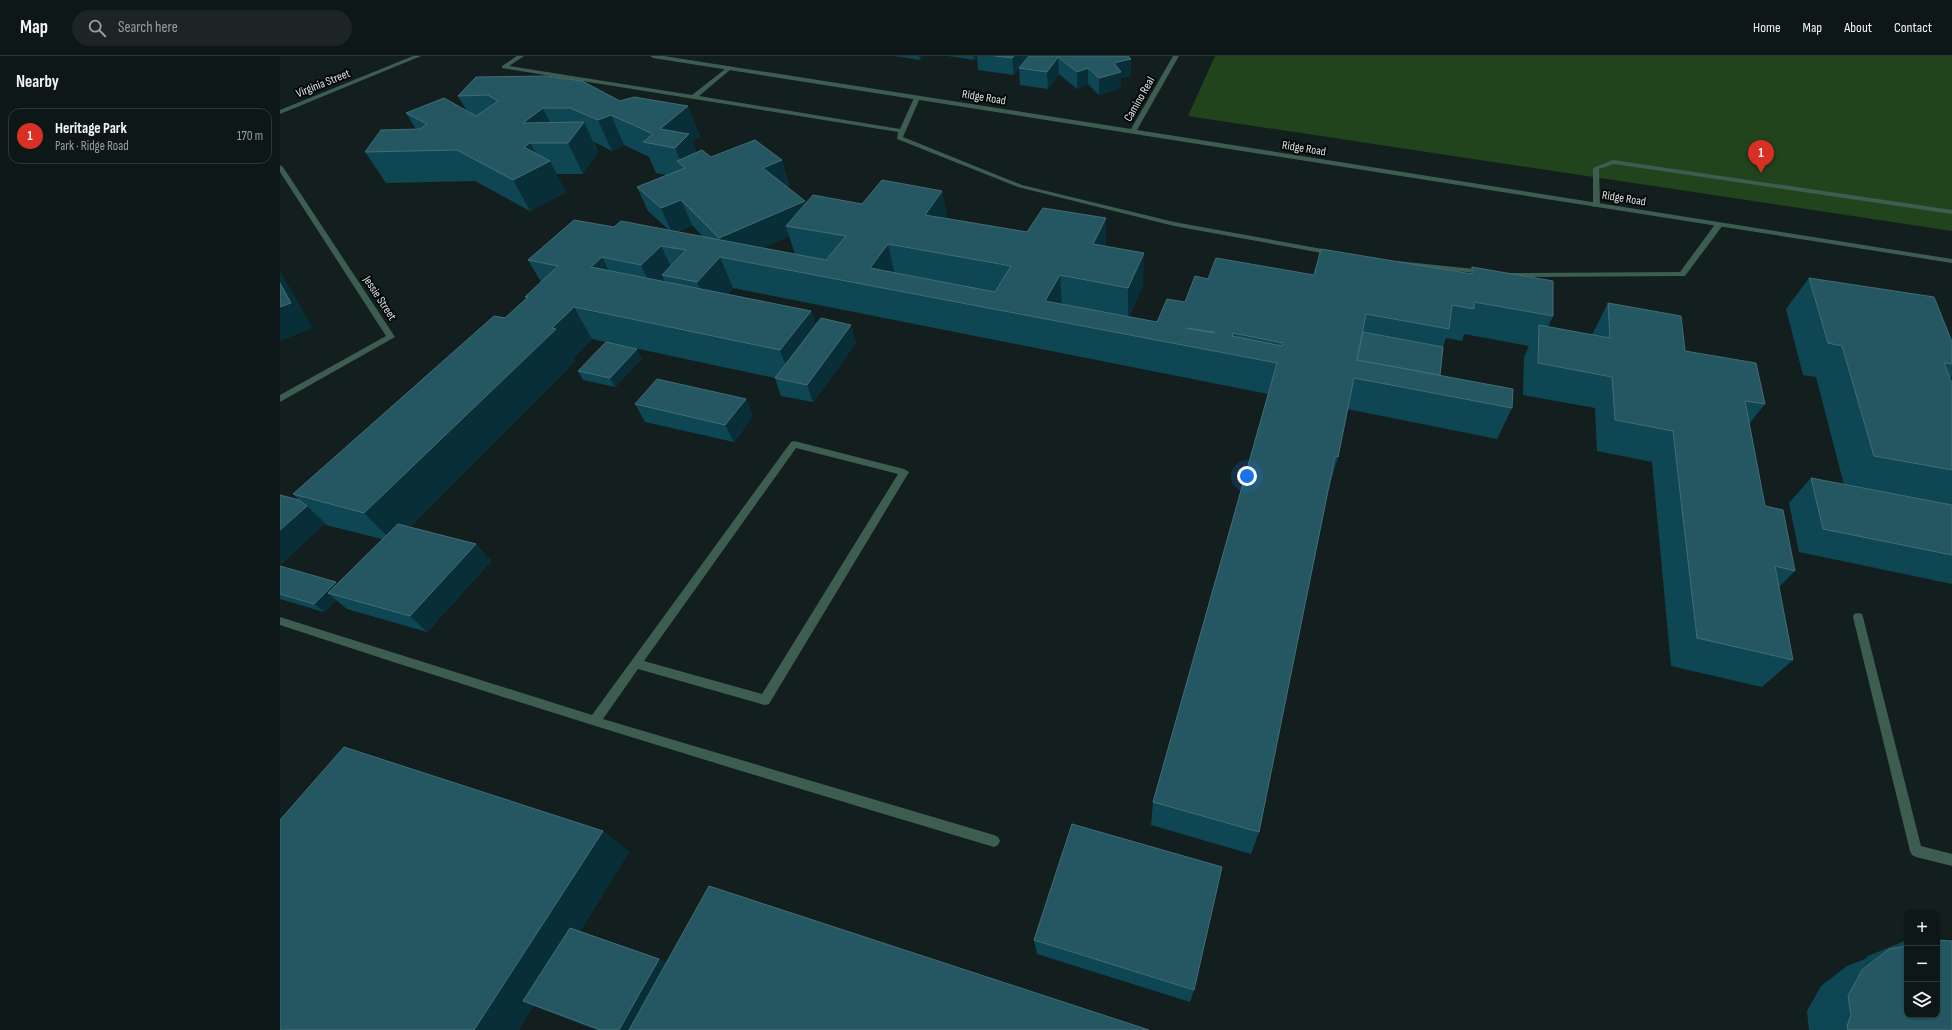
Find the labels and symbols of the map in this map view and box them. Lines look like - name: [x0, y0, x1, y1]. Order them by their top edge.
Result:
- street label: Virginia Street: [294, 66, 353, 101]
- street label: Camino Real: [1121, 74, 1158, 124]
- street label: Ridge Road: [961, 87, 1007, 108]
- street label: Ridge Road: [1281, 138, 1327, 159]
- pin: 1: [1748, 140, 1774, 173]
- street label: Ridge Road: [1601, 188, 1647, 209]
- street label: Jessie Street: [359, 272, 400, 324]
- your location: [1237, 466, 1257, 486]

